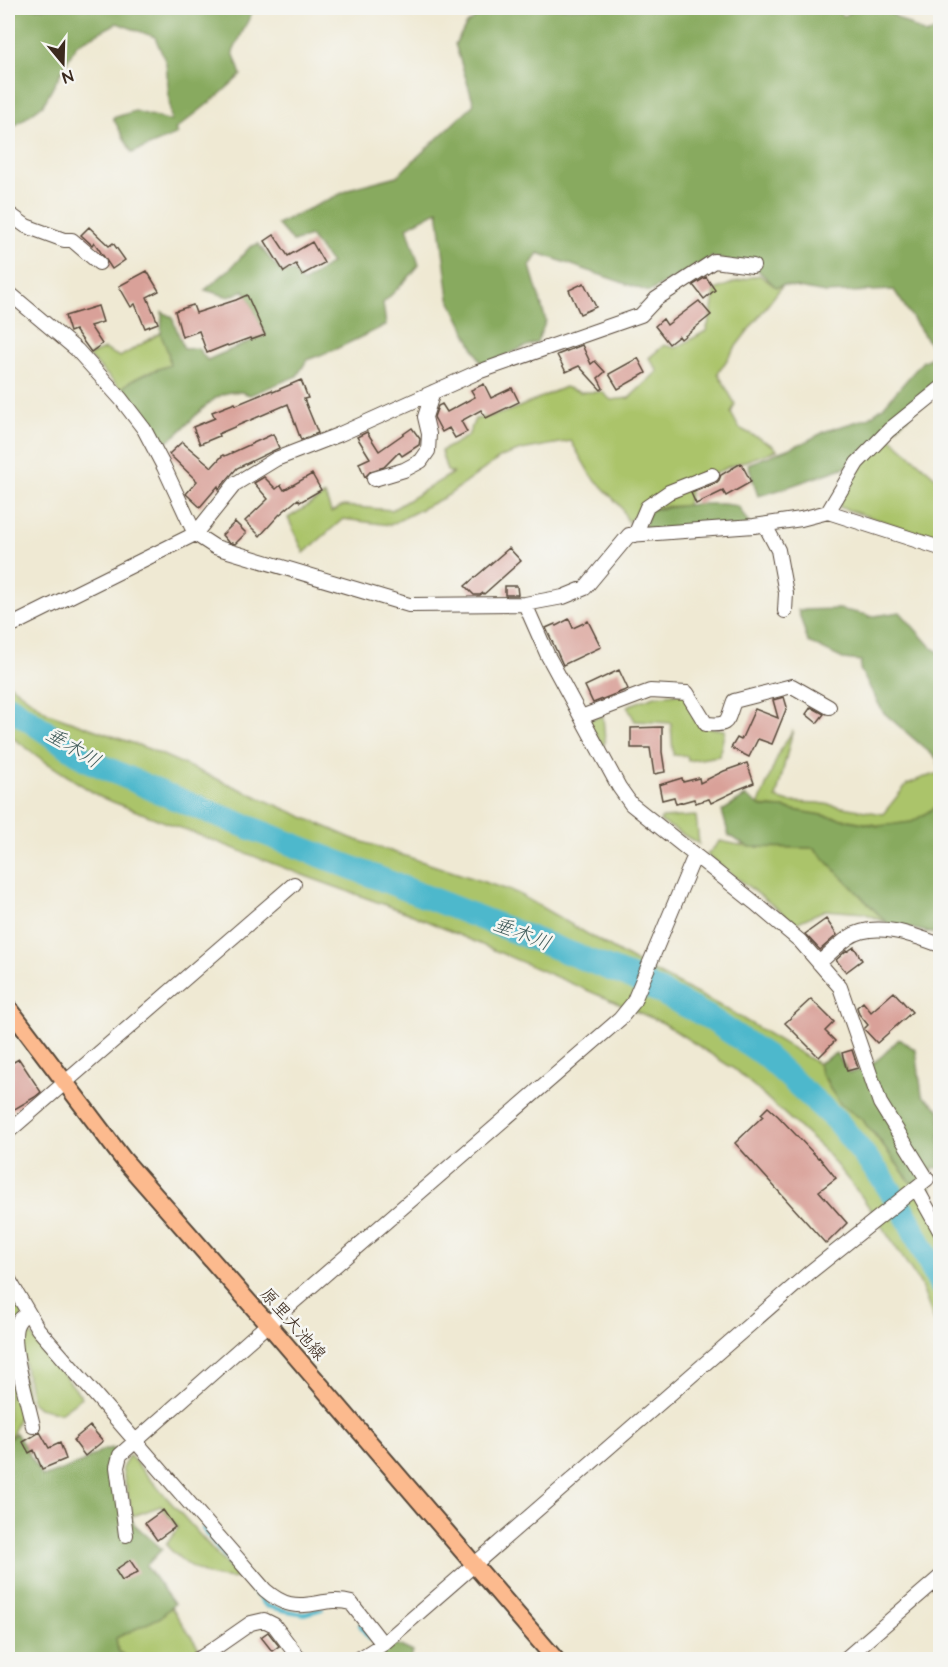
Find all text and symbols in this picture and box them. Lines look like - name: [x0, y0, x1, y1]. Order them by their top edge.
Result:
- north arrow: [33, 33, 93, 93]
- text: N: [59, 64, 76, 88]
- water label: 垂木川: [40, 721, 106, 775]
- water label: 垂木川: [489, 910, 555, 958]
- street label: 原里大池線: [254, 1282, 332, 1366]

